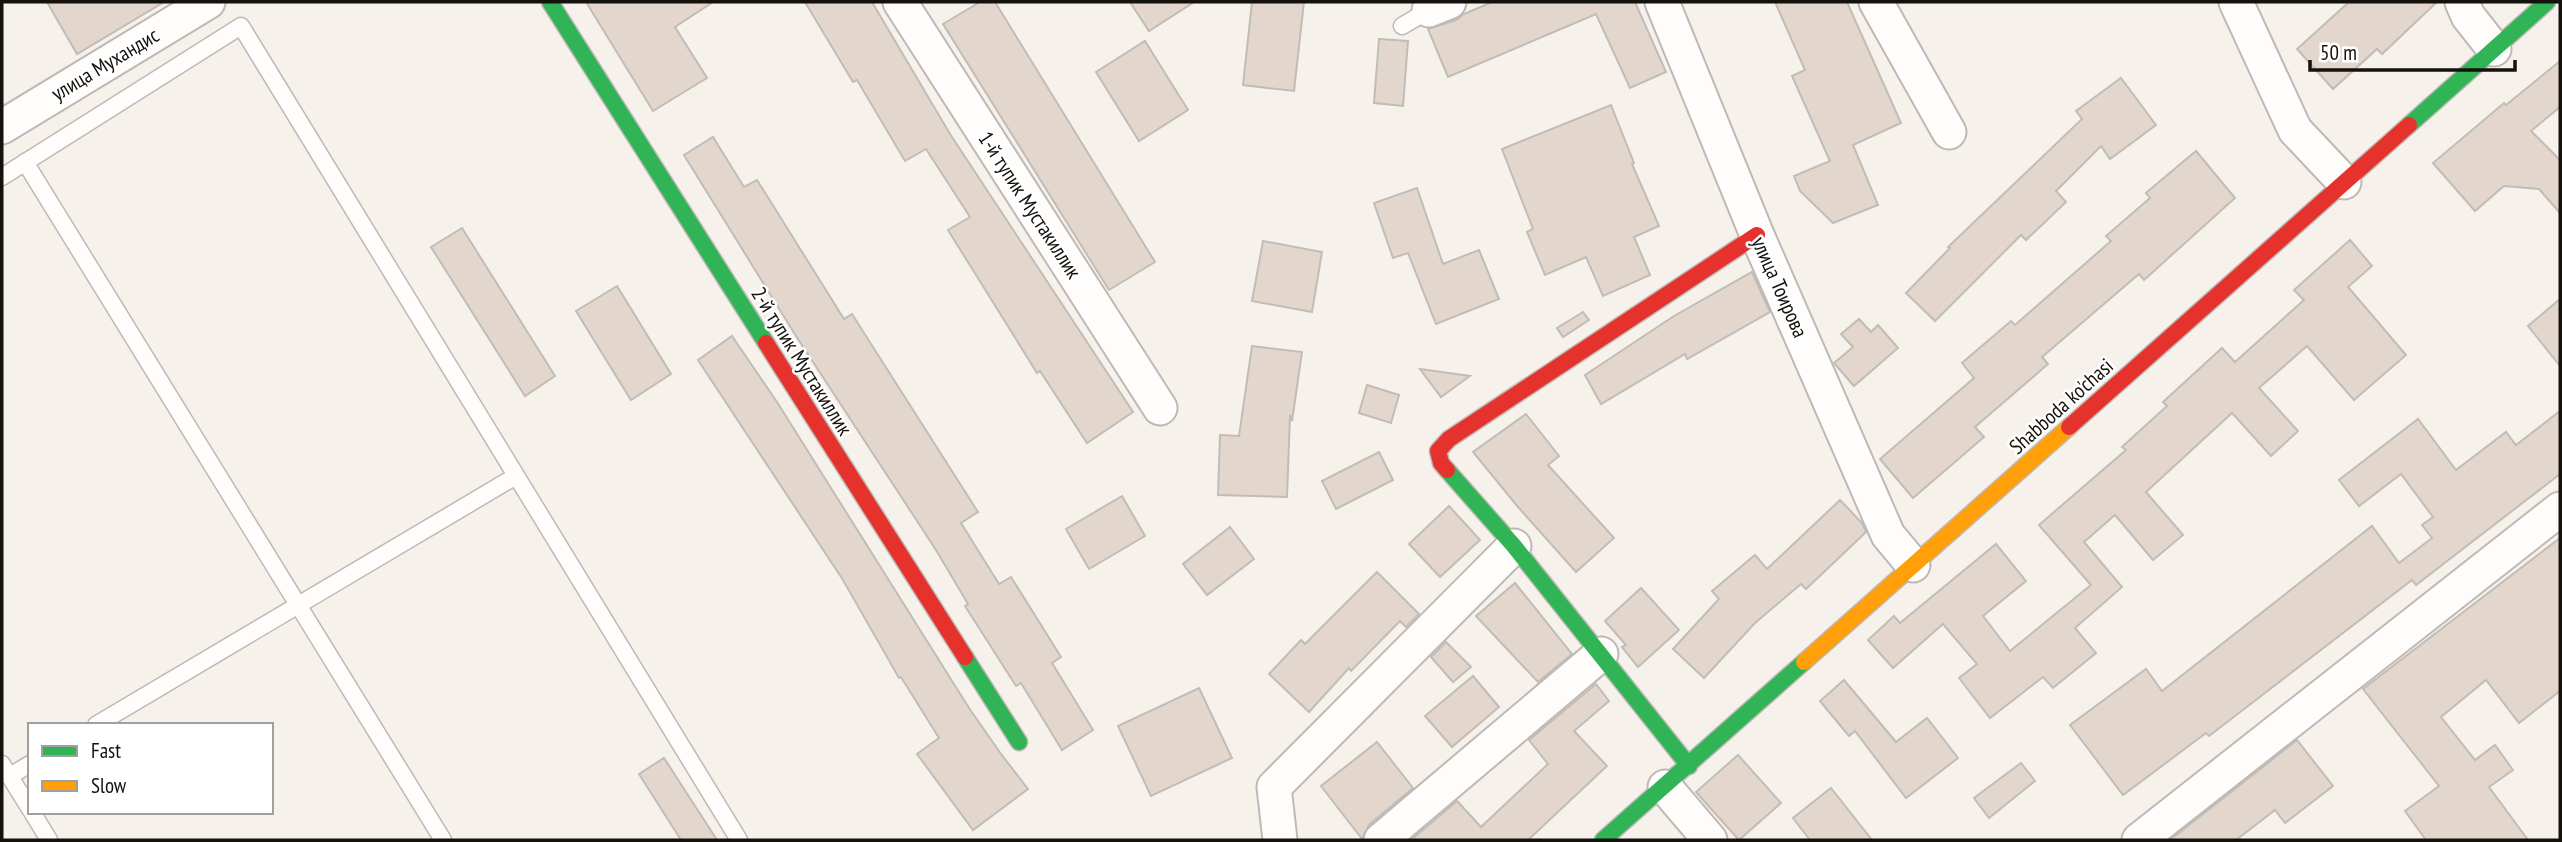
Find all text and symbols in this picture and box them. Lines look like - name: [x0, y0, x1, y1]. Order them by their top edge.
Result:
- street label: улица Мухандис: [46, 21, 164, 107]
- scale bar: [2310, 28, 2515, 72]
- text: 50 m: [2320, 39, 2357, 66]
- street label: 1-й тупик Мустакиллик: [972, 126, 1088, 284]
- street label: улица Тоирова: [1746, 232, 1814, 342]
- street label: 2-й тупик Мустакиллик: [746, 282, 858, 440]
- street label: Shabboda ko'chasi: [2003, 352, 2119, 460]
- legend: [28, 723, 273, 814]
- text: Fast: [91, 737, 121, 764]
- text: Slow: [91, 772, 127, 799]

